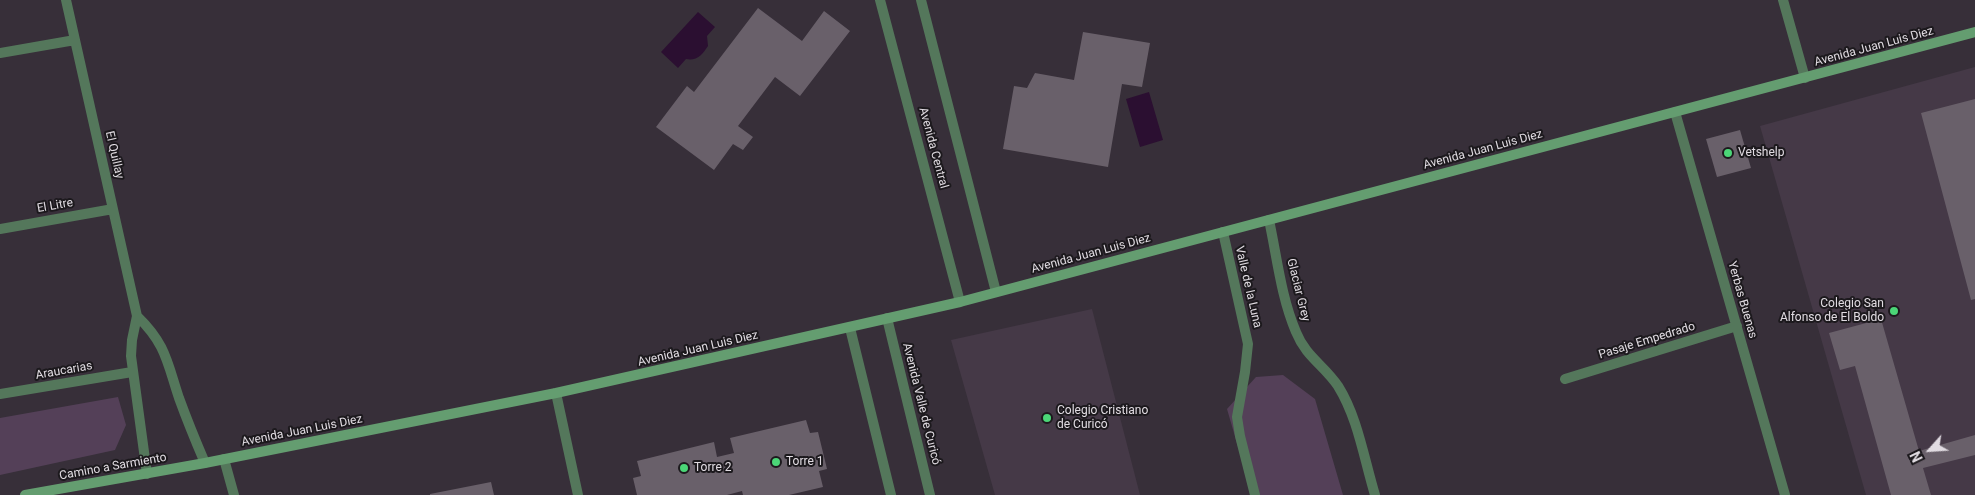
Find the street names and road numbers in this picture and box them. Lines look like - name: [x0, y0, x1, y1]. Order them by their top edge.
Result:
- street label: Avenida Juan Luis Diez: [1813, 24, 1935, 70]
- street label: Avenida Central: [915, 106, 951, 190]
- street label: Avenida Juan Luis Diez: [1422, 127, 1544, 173]
- street label: El Quillay: [102, 130, 126, 180]
- street label: El Litre: [36, 196, 74, 216]
- street label: Avenida Juan Luis Diez: [1030, 231, 1152, 277]
- street label: Valle de la Luna: [1232, 245, 1264, 329]
- street label: Glaciar Grey: [1283, 257, 1313, 323]
- street label: Yerbas Buenas: [1724, 260, 1760, 340]
- street label: Pasaje Empedrado: [1597, 319, 1697, 363]
- street label: Avenida Juan Luis Diez: [637, 328, 759, 370]
- street label: Avenida Valle de Curicó: [899, 342, 943, 466]
- street label: Araucarias: [35, 359, 93, 383]
- street label: Avenida Juan Luis Diez: [240, 412, 364, 450]
- street label: Camino a Sarmiento: [58, 450, 168, 484]

